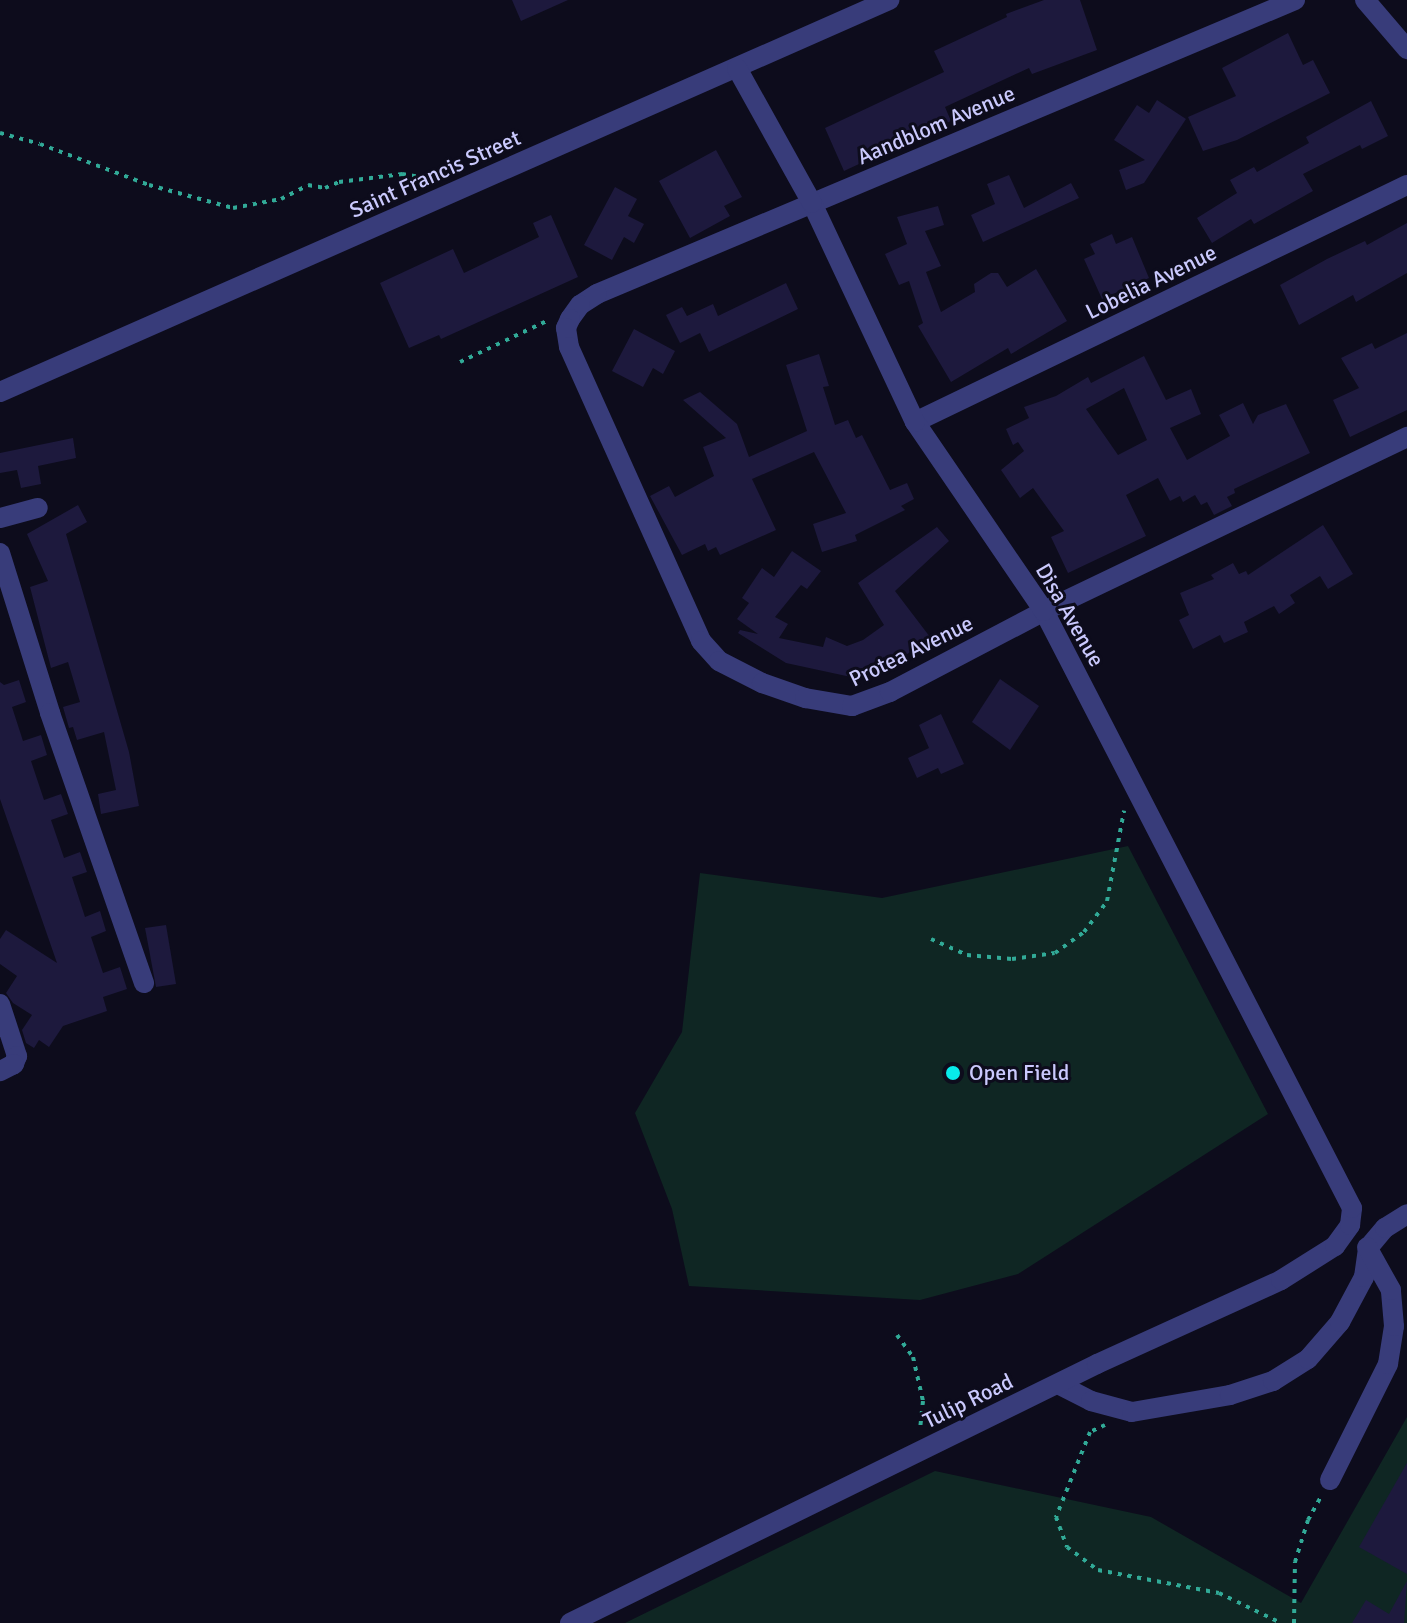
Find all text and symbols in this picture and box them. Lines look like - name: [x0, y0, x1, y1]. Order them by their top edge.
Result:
- street label: Aandblom Avenue: [853, 80, 1019, 170]
- street label: Saint Francis Street: [345, 124, 525, 224]
- street label: Lobelia Avenue: [1081, 239, 1221, 325]
- street label: Disa Avenue: [1030, 559, 1110, 671]
- street label: Protea Avenue: [845, 610, 977, 692]
- place label: Open Field: [969, 1060, 1069, 1086]
- marker: Open Field: [944, 1064, 962, 1082]
- street label: Tulip Road: [919, 1368, 1017, 1434]

